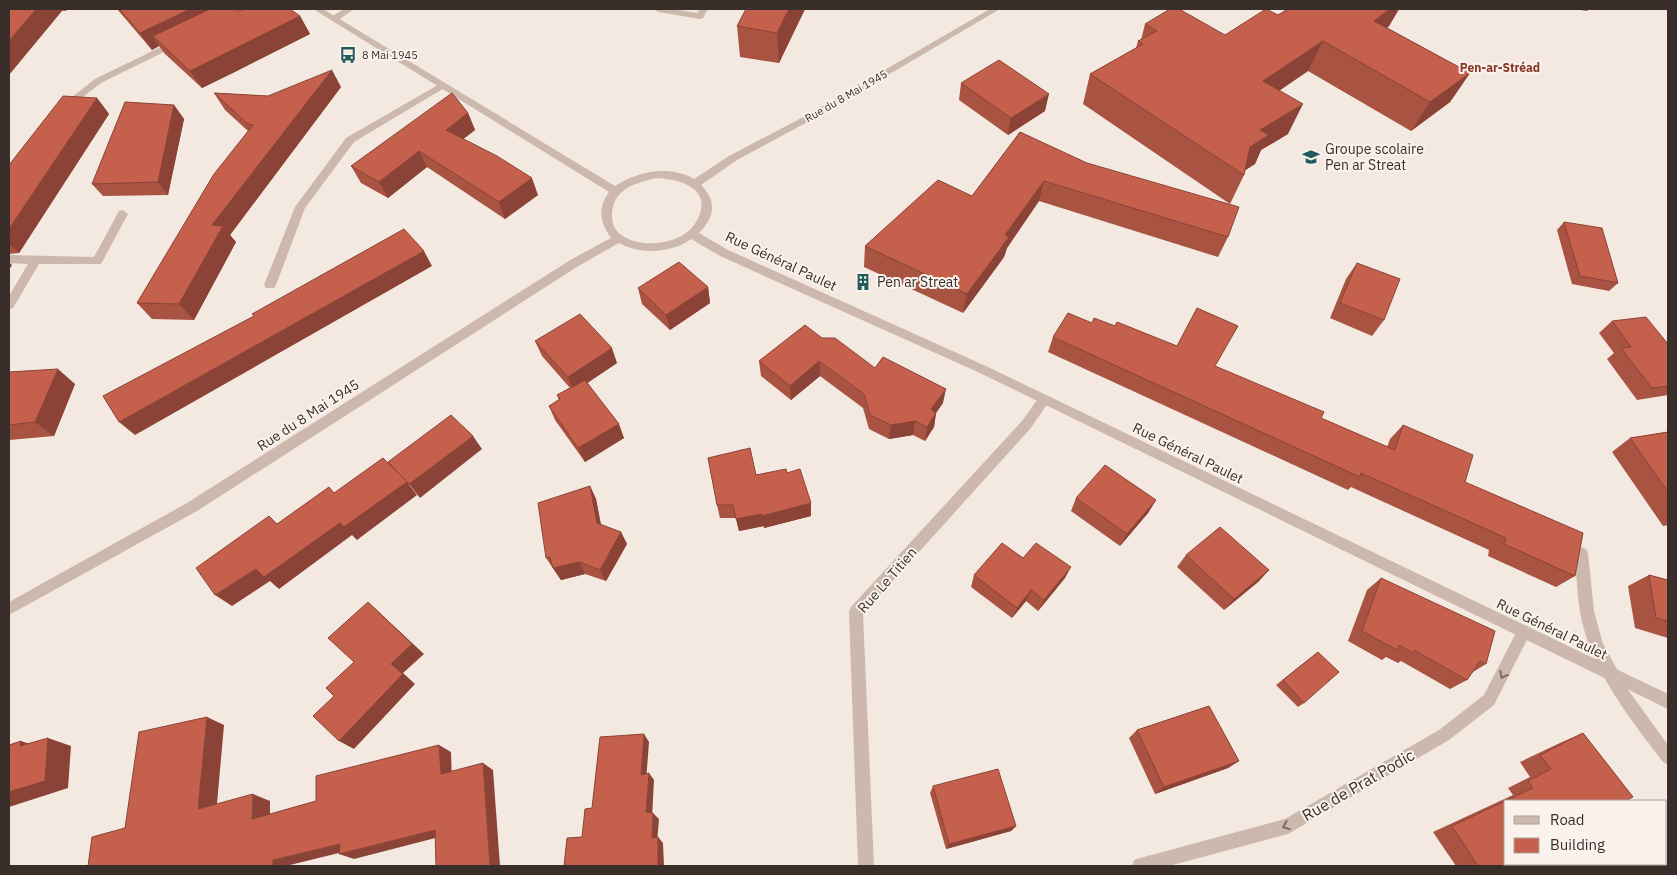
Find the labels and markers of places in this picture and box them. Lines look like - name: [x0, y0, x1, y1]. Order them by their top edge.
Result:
- bus stop icon: 8 Mai 1945: [338, 45, 358, 65]
- place label: 8 Mai 1945: [362, 48, 418, 62]
- place label: Groupe scolaire Pen ar Streat: [1325, 140, 1424, 174]
- school or university icon: Groupe scolaire Pen ar Streat: [1301, 147, 1321, 167]
- building icon: Pen ar Streat: [853, 272, 873, 292]
- place label: Pen ar Streat: [877, 273, 958, 291]

